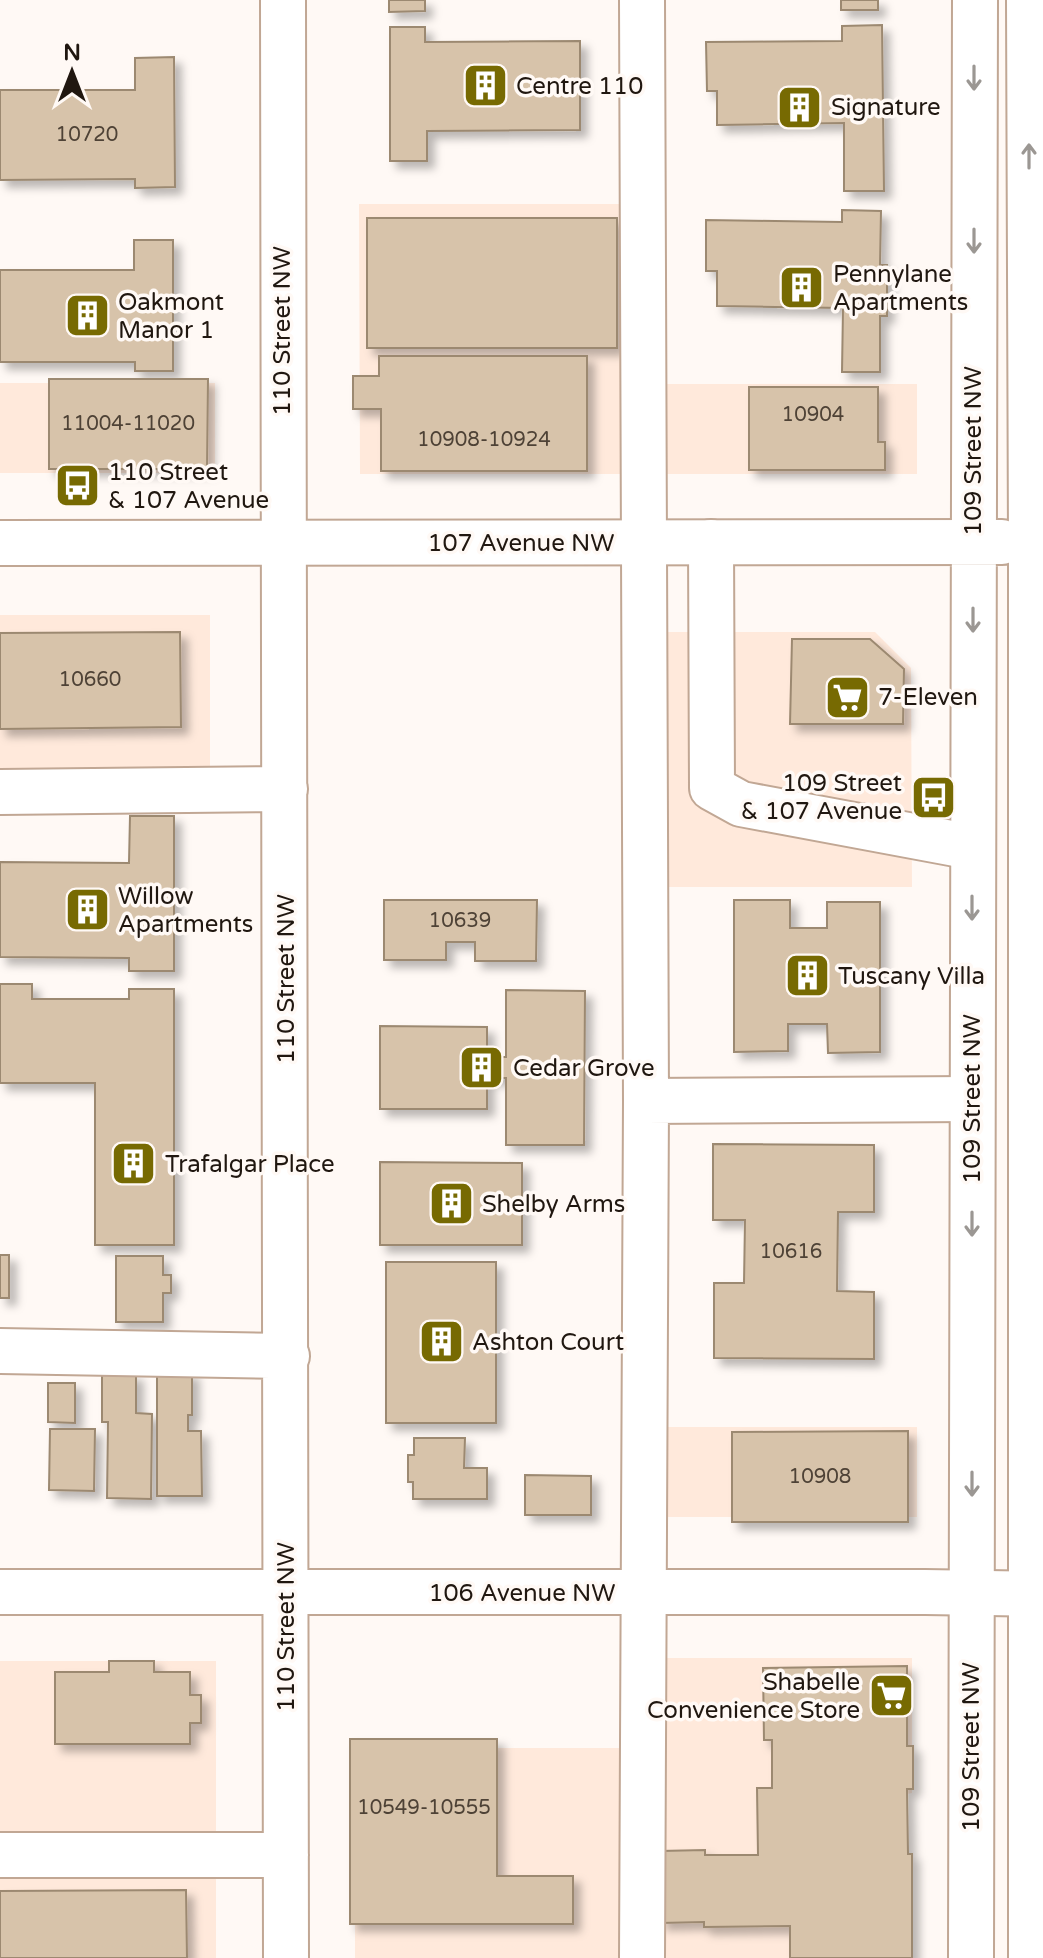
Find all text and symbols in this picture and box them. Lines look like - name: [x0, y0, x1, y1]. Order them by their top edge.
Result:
- north arrow: [32, 32, 112, 112]
- text: N: [63, 40, 81, 66]
- building icon: Centre 110: [461, 62, 509, 110]
- one-way arrow: [966, 64, 982, 91]
- place label: Centre 110: [516, 72, 643, 101]
- building icon: Signature: [776, 83, 824, 131]
- place label: Signature: [831, 93, 941, 122]
- house number: 10720: [56, 123, 118, 147]
- one-way arrow: [1021, 143, 1037, 170]
- one-way arrow: [966, 227, 982, 254]
- street label: 110 Street NW: [268, 246, 297, 416]
- place label: Pennylane Apartments: [833, 260, 968, 317]
- building icon: Pennylane Apartments: [778, 264, 826, 312]
- place label: Oakmont Manor 1: [118, 288, 224, 345]
- building icon: Oakmont Manor 1: [63, 292, 111, 340]
- street label: 109 Street NW: [959, 366, 988, 536]
- house number: 10904: [782, 403, 844, 427]
- house number: 11004-11020: [61, 412, 195, 436]
- house number: 10908-10924: [417, 428, 551, 452]
- place label: 110 Street & 107 Avenue: [108, 458, 269, 515]
- bus stop icon: 110 Street & 107 Avenue: [53, 462, 101, 510]
- street label: 107 Avenue NW: [427, 529, 615, 558]
- one-way arrow: [965, 606, 981, 633]
- house number: 10660: [59, 668, 121, 692]
- supermarket icon: 7-Eleven: [823, 673, 871, 721]
- place label: 7-Eleven: [878, 683, 978, 712]
- place label: 109 Street & 107 Avenue: [741, 769, 902, 826]
- bus stop icon: 109 Street & 107 Avenue: [909, 773, 957, 821]
- place label: Willow Apartments: [118, 882, 253, 939]
- building icon: Willow Apartments: [63, 886, 111, 934]
- street label: 110 Street NW: [272, 894, 301, 1064]
- one-way arrow: [964, 894, 980, 921]
- house number: 10639: [429, 909, 491, 933]
- building icon: Tuscany Villa: [783, 952, 831, 1000]
- place label: Tuscany Villa: [838, 962, 985, 991]
- street label: 109 Street NW: [958, 1014, 987, 1184]
- building icon: Cedar Grove: [458, 1044, 506, 1092]
- place label: Cedar Grove: [513, 1054, 655, 1083]
- building icon: Trafalgar Place: [110, 1140, 158, 1188]
- place label: Trafalgar Place: [165, 1150, 335, 1179]
- building icon: Shelby Arms: [427, 1180, 475, 1228]
- place label: Shelby Arms: [482, 1190, 625, 1219]
- one-way arrow: [964, 1210, 980, 1237]
- house number: 10616: [760, 1240, 822, 1264]
- building icon: Ashton Court: [417, 1318, 465, 1366]
- place label: Ashton Court: [472, 1328, 624, 1357]
- house number: 10908: [789, 1465, 851, 1489]
- one-way arrow: [964, 1470, 980, 1497]
- street label: 110 Street NW: [272, 1542, 301, 1712]
- street label: 106 Avenue NW: [428, 1579, 616, 1608]
- street label: 109 Street NW: [957, 1662, 986, 1832]
- place label: Shabelle Convenience Store: [647, 1668, 860, 1725]
- supermarket icon: Shabelle Convenience Store: [867, 1672, 915, 1720]
- house number: 10549-10555: [357, 1796, 491, 1820]

